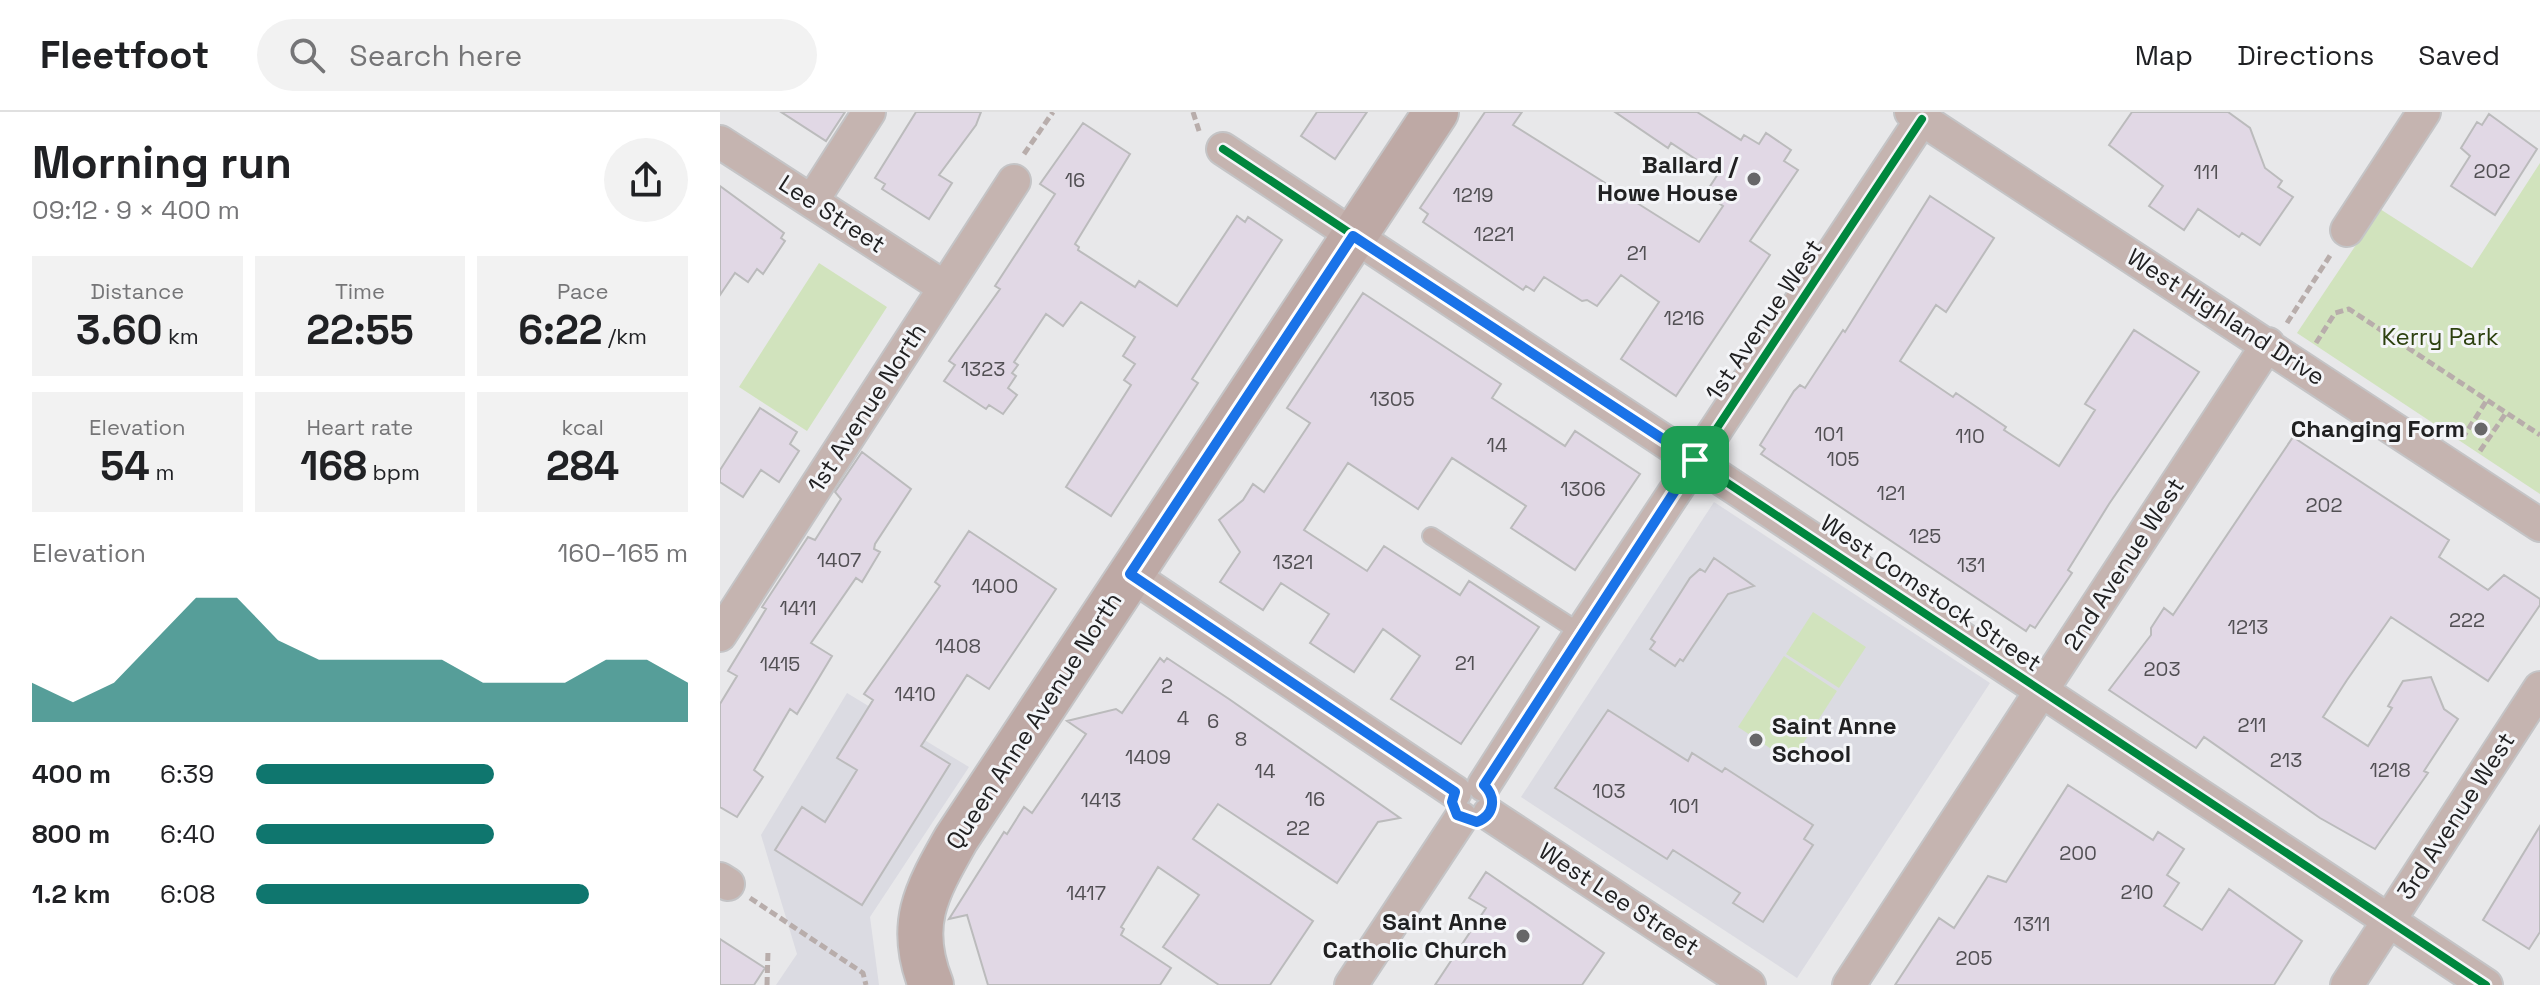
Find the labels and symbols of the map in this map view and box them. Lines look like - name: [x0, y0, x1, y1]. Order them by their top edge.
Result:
- place label: Ballard / Howe House: [1597, 149, 1739, 208]
- house number: 202: [2474, 158, 2510, 184]
- house number: 111: [2193, 159, 2219, 185]
- house number: 16: [1065, 167, 1085, 193]
- street label: Lee Street: [773, 168, 891, 260]
- marker: Ballard / Howe House: [1745, 170, 1763, 188]
- house number: 1219: [1452, 182, 1494, 208]
- house number: 1221: [1474, 221, 1514, 247]
- street label: 1st Avenue West: [1698, 233, 1829, 406]
- house number: 21: [1627, 240, 1647, 266]
- street label: West Highland Drive: [2122, 241, 2331, 392]
- house number: 1216: [1663, 305, 1705, 331]
- street label: 1st Avenue North: [800, 317, 933, 498]
- park label: Kerry Park: [2381, 321, 2499, 352]
- house number: 1323: [961, 356, 1005, 382]
- house number: 1305: [1369, 386, 1415, 412]
- place label: Changing Form: [2291, 413, 2465, 444]
- marker: Changing Form: [2472, 420, 2490, 438]
- house number: 101: [1814, 421, 1844, 447]
- house number: 110: [1955, 423, 1985, 449]
- pin: [1661, 426, 1729, 494]
- house number: 14: [1487, 432, 1507, 458]
- house number: 105: [1826, 446, 1860, 472]
- street label: 2nd Avenue West: [2056, 472, 2191, 656]
- house number: 1306: [1560, 476, 1606, 502]
- house number: 121: [1877, 480, 1905, 506]
- house number: 202: [2306, 492, 2342, 518]
- street label: West Comstock Street: [1815, 507, 2048, 678]
- house number: 125: [1909, 523, 1941, 549]
- house number: 1407: [817, 547, 861, 573]
- house number: 1321: [1273, 549, 1313, 575]
- house number: 131: [1957, 552, 1985, 578]
- house number: 1400: [972, 573, 1018, 599]
- street label: Queen Anne Avenue North: [939, 586, 1129, 855]
- house number: 1411: [779, 595, 817, 621]
- house number: 222: [2449, 607, 2485, 633]
- house number: 1213: [2228, 614, 2268, 640]
- house number: 1408: [935, 633, 981, 659]
- house number: 21: [1455, 650, 1475, 676]
- house number: 1415: [760, 651, 800, 677]
- house number: 203: [2144, 656, 2180, 682]
- house number: 2: [1161, 673, 1173, 699]
- house number: 1410: [894, 681, 936, 707]
- house number: 4: [1177, 705, 1189, 731]
- house number: 6: [1207, 708, 1219, 734]
- place label: Saint Anne School: [1772, 710, 1897, 769]
- house number: 211: [2238, 712, 2266, 738]
- house number: 8: [1235, 726, 1247, 752]
- street label: 3rd Avenue West: [2390, 726, 2521, 905]
- marker: Saint Anne School: [1747, 731, 1765, 749]
- house number: 1409: [1125, 744, 1171, 770]
- house number: 213: [2270, 747, 2302, 773]
- house number: 1218: [2369, 757, 2411, 783]
- house number: 14: [1255, 758, 1275, 784]
- house number: 103: [1592, 778, 1626, 804]
- house number: 16: [1305, 786, 1325, 812]
- house number: 1413: [1081, 787, 1121, 813]
- house number: 101: [1669, 793, 1699, 819]
- house number: 22: [1286, 815, 1310, 841]
- street label: West Lee Street: [1533, 835, 1705, 962]
- house number: 200: [2059, 840, 2097, 866]
- house number: 210: [2120, 879, 2154, 905]
- house number: 1417: [1066, 880, 1106, 906]
- place label: Saint Anne Catholic Church: [1322, 906, 1507, 965]
- house number: 1311: [2014, 911, 2050, 937]
- marker: Saint Anne Catholic Church: [1514, 927, 1532, 945]
- house number: 205: [1956, 945, 1992, 971]

